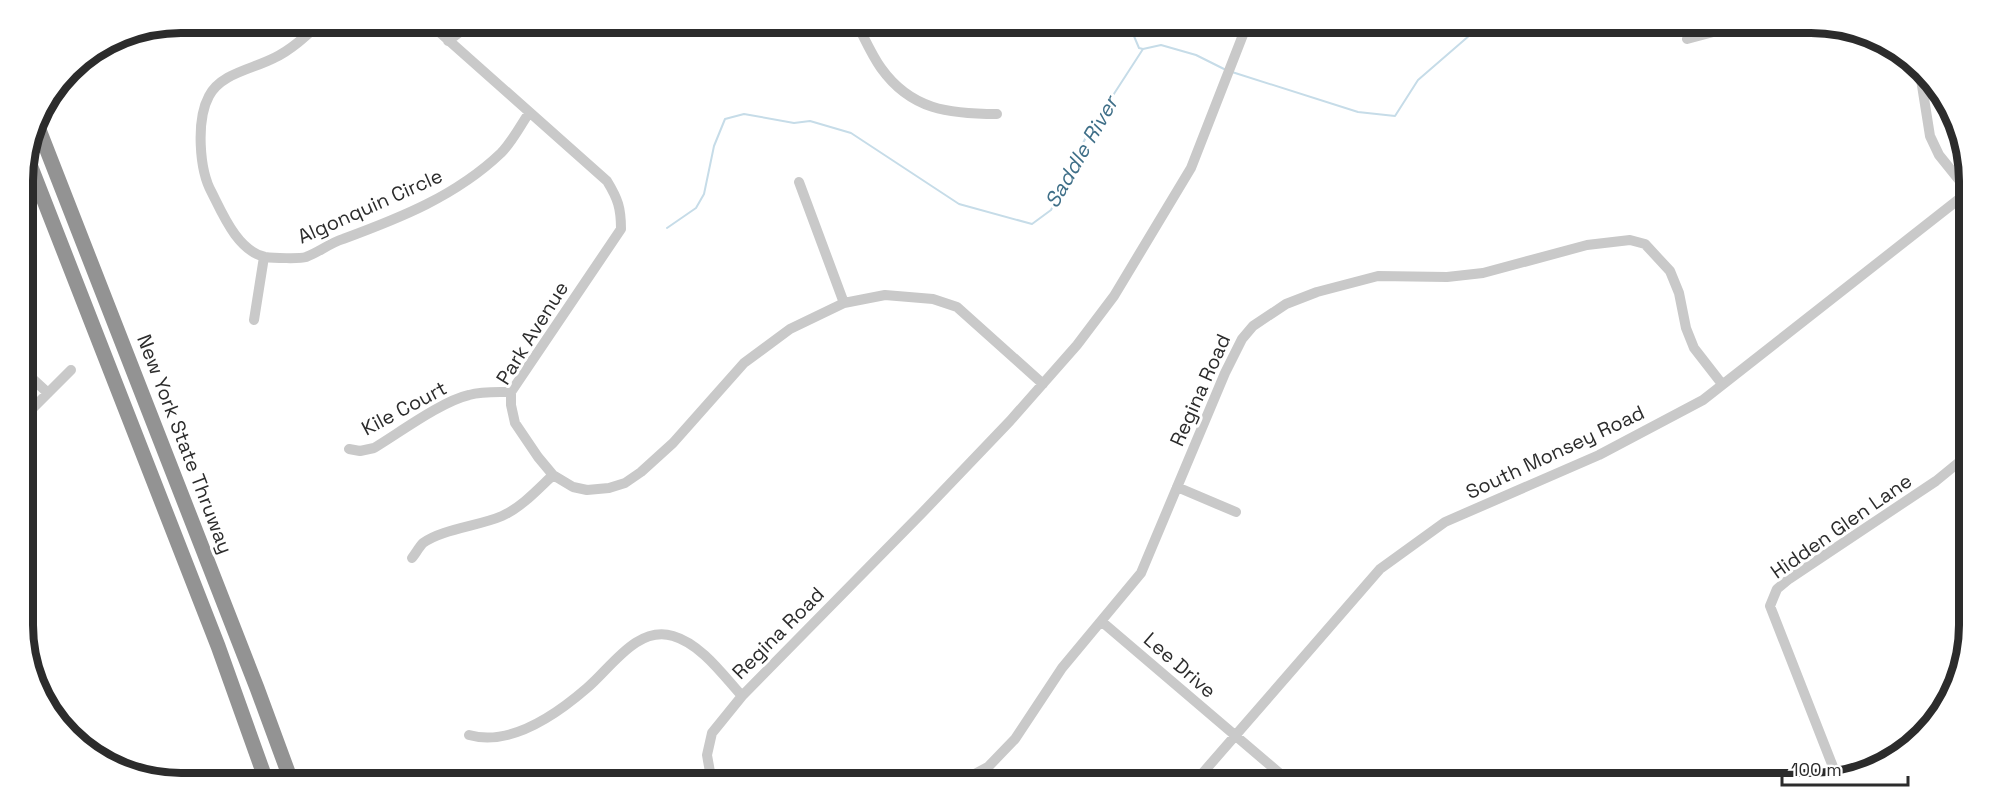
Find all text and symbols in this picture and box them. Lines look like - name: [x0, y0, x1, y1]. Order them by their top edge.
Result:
- water label: Saddle River: [1038, 90, 1125, 213]
- street label: Algonquin Circle: [293, 162, 447, 250]
- street label: Park Avenue: [490, 276, 574, 390]
- street label: Regina Road: [1164, 330, 1236, 450]
- street label: New York State Thruway: [131, 331, 239, 557]
- street label: Kile Court: [357, 375, 451, 441]
- street label: South Monsey Road: [1461, 399, 1649, 505]
- street label: Hidden Glen Lane: [1765, 467, 1917, 585]
- street label: Regina Road: [726, 581, 830, 685]
- street label: Lee Drive: [1138, 626, 1222, 704]
- scale bar: [1782, 749, 1908, 787]
- text: 100 m: [1791, 758, 1842, 781]

